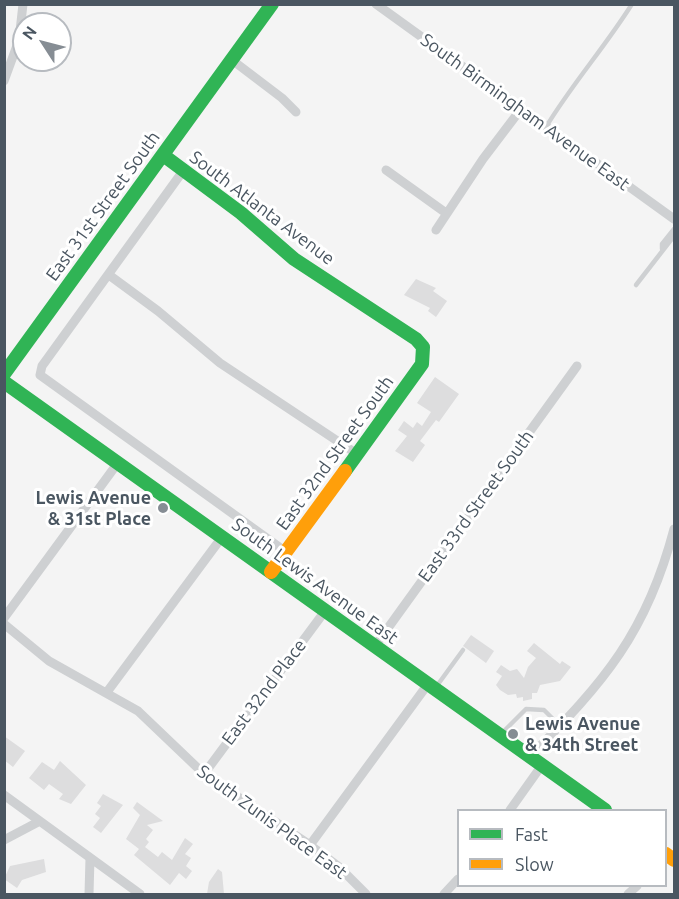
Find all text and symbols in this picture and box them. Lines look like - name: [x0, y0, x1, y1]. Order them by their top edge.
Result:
- north arrow: [12, 12, 72, 72]
- text: N: [18, 22, 40, 43]
- street label: South Birmingham Avenue East: [416, 29, 634, 195]
- street label: East 31st Street South: [41, 127, 165, 285]
- street label: South Atlanta Avenue: [185, 146, 339, 270]
- street label: East 32nd Street South: [272, 372, 398, 534]
- street label: East 33rd Street South: [414, 426, 538, 586]
- place label: Lewis Avenue & 31st Place: [36, 487, 151, 530]
- marker: Lewis Avenue & 31st Place: [156, 501, 170, 515]
- street label: South Lewis Avenue East: [228, 513, 402, 649]
- street label: East 32nd Place: [217, 635, 311, 749]
- place label: Lewis Avenue & 34th Street: [525, 713, 640, 756]
- marker: Lewis Avenue & 34th Street: [506, 727, 520, 741]
- street label: South Zunis Place East: [193, 760, 351, 884]
- legend: [457, 809, 667, 887]
- text: Fast: [515, 824, 548, 844]
- text: Slow: [515, 854, 554, 874]

